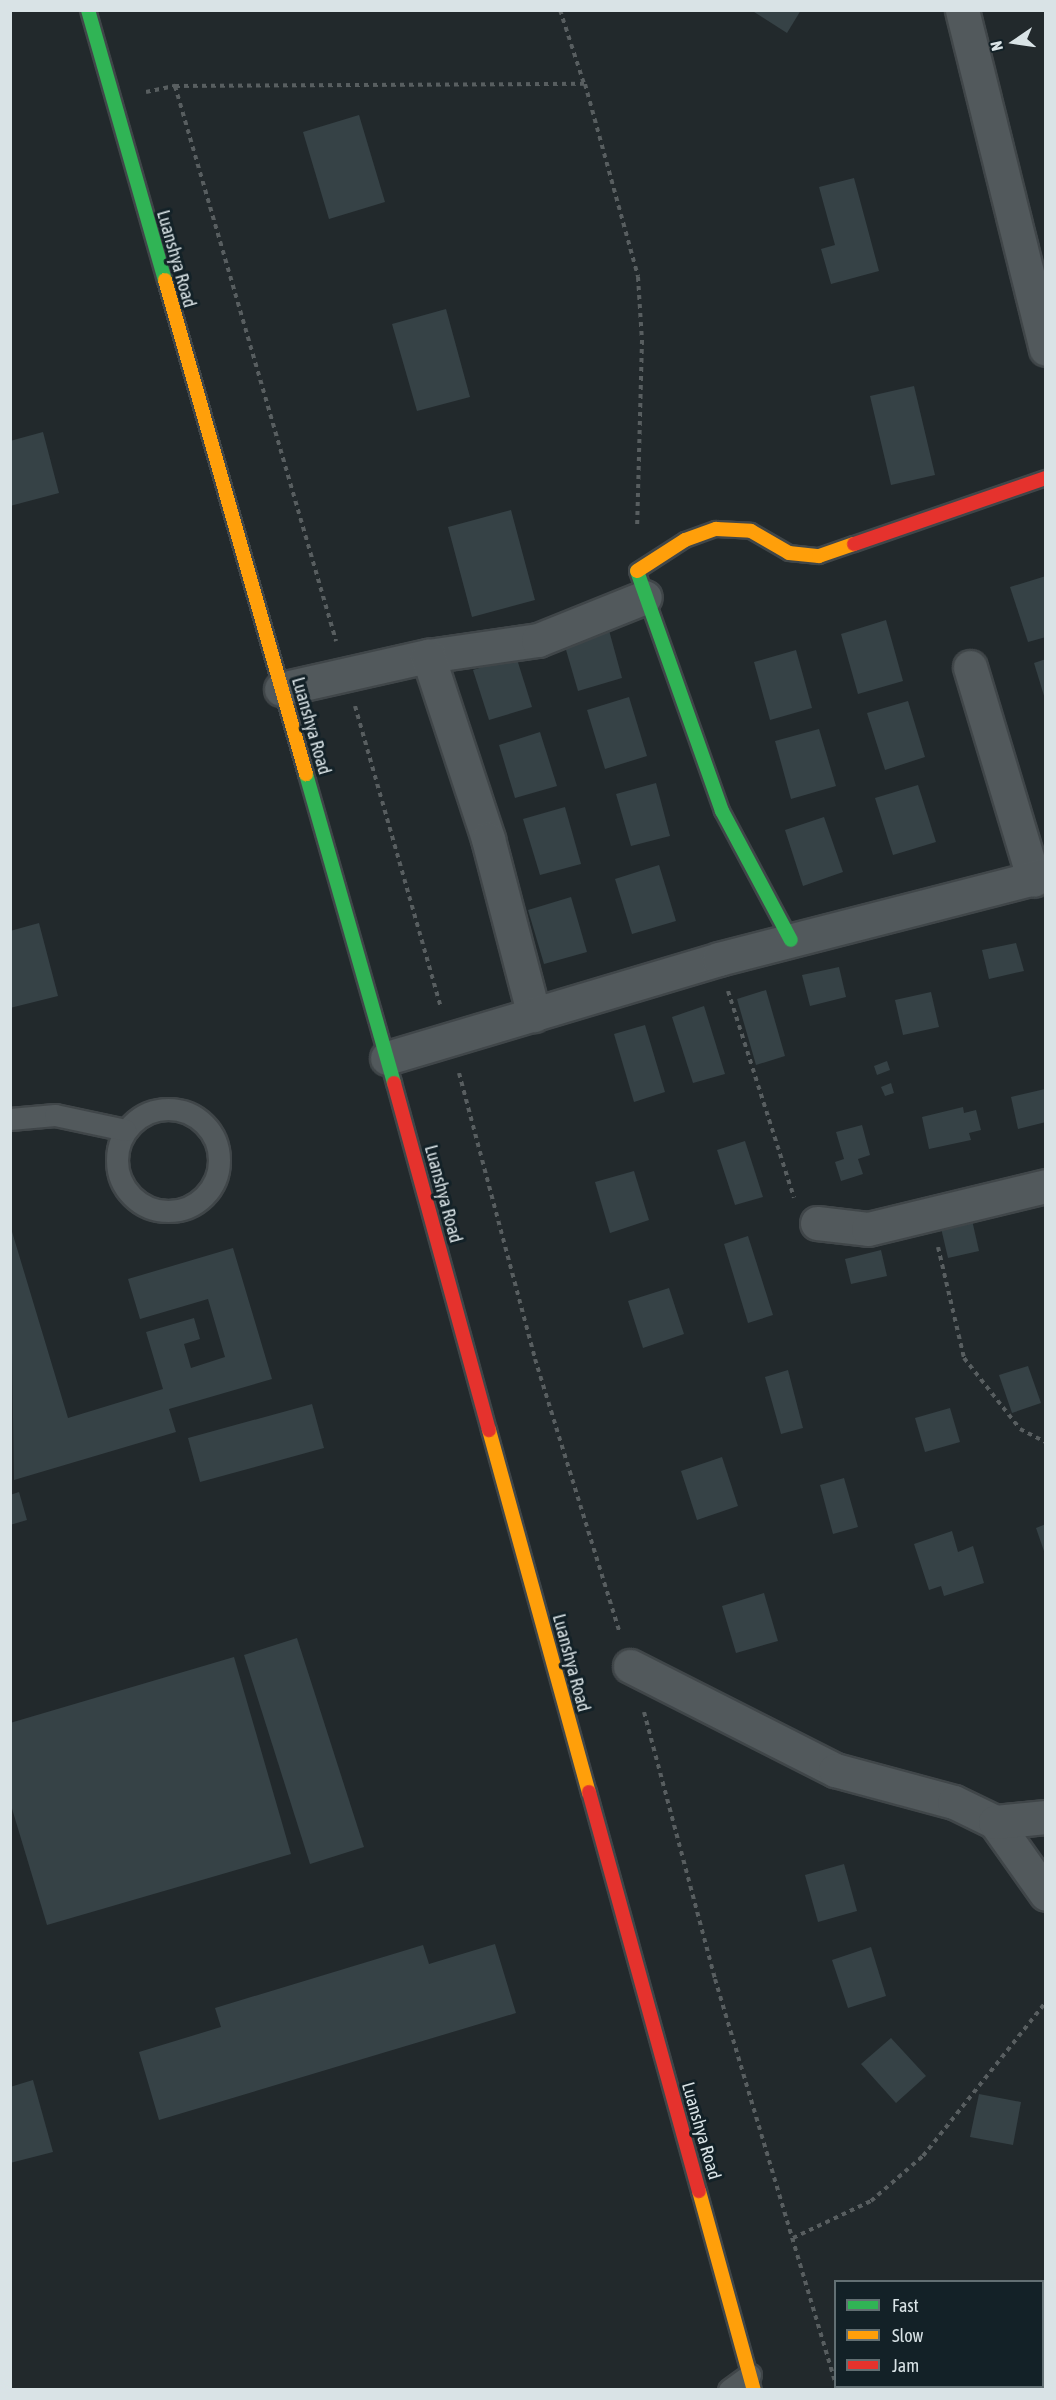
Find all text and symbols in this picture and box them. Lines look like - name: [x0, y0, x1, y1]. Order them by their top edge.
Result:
- north arrow: [984, 12, 1044, 72]
- text: N: [987, 39, 1006, 53]
- street label: Luanshya Road: [152, 208, 200, 310]
- street label: Luanshya Road: [287, 675, 335, 777]
- street label: Luanshya Road: [420, 1143, 466, 1245]
- street label: Luanshya Road: [548, 1612, 594, 1714]
- street label: Luanshya Road: [677, 2080, 725, 2182]
- legend: [834, 2280, 1044, 2388]
- text: Fast: [892, 2295, 919, 2316]
- text: Slow: [892, 2325, 923, 2346]
- text: Jam: [892, 2355, 919, 2376]

